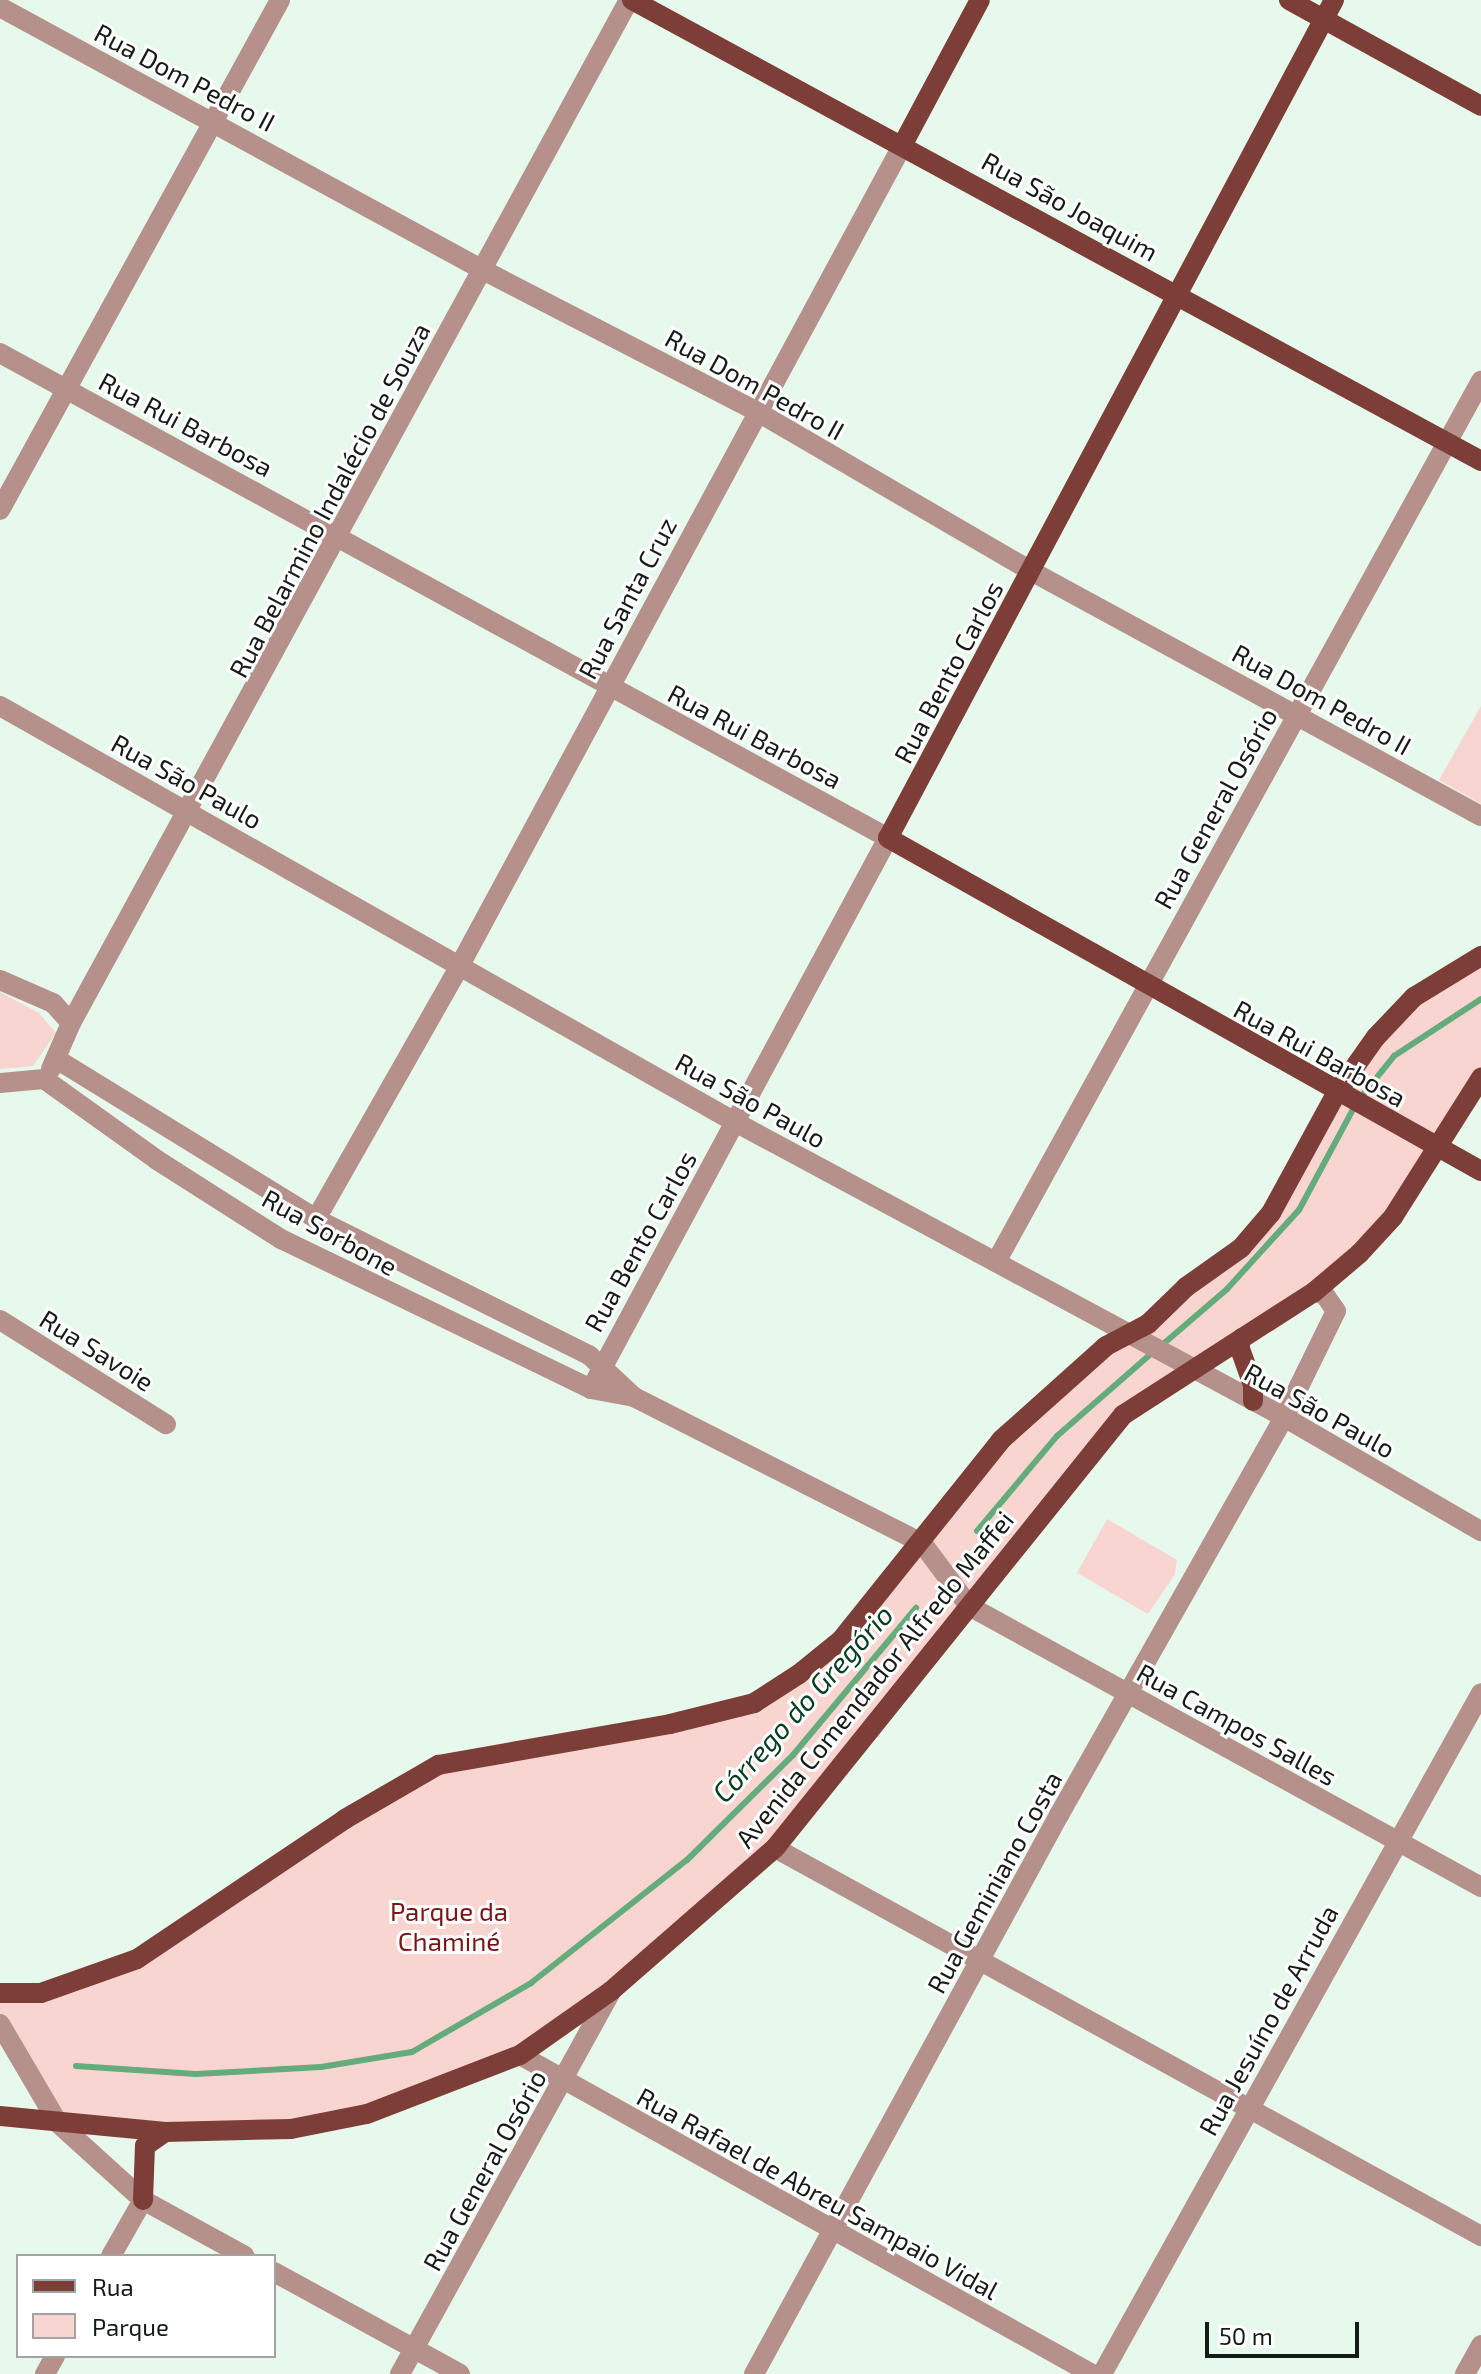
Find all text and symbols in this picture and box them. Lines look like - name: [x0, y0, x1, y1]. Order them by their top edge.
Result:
- street label: Rua Dom Pedro II: [89, 16, 281, 138]
- street label: Rua São Joaquim: [976, 145, 1164, 267]
- street label: Rua Belarmino Indalécio de Souza: [222, 317, 436, 683]
- street label: Rua Dom Pedro II: [660, 322, 850, 446]
- street label: Rua Rui Barbosa: [94, 365, 278, 483]
- street label: Rua Santa Cruz: [571, 512, 683, 684]
- street label: Rua Bento Carlos: [887, 576, 1009, 768]
- street label: Rua Dom Pedro II: [1227, 637, 1417, 761]
- street label: Rua Rui Barbosa: [663, 677, 847, 795]
- street label: Rua General Osório: [1147, 702, 1283, 914]
- street label: Rua São Paulo: [106, 727, 268, 835]
- street label: Rua Rui Barbosa: [1228, 993, 1412, 1113]
- street label: Rua São Paulo: [670, 1046, 832, 1154]
- street label: Rua Bento Carlos: [577, 1145, 703, 1337]
- street label: Rua Sorbone: [257, 1182, 403, 1282]
- street label: Rua Savoie: [34, 1303, 160, 1397]
- street label: Rua São Paulo: [1239, 1356, 1401, 1464]
- street label: Avenida Comendador Alfredo Maffei: [728, 1504, 1020, 1854]
- water label: Córrego do Gregório: [705, 1597, 899, 1809]
- street label: Rua Campos Salles: [1132, 1656, 1342, 1792]
- street label: Rua Geminiano Costa: [920, 1766, 1068, 1998]
- park label: Parque da Chaminé: [390, 1895, 508, 1956]
- street label: Rua Jesuíno de Arruda: [1191, 1899, 1345, 2141]
- street label: Rua General Osório: [416, 2064, 552, 2276]
- street label: Rua Rafael de Abreu Sampaio Vidal: [631, 2080, 1005, 2306]
- legend: [16, 2254, 276, 2358]
- text: Rua: [92, 2272, 134, 2301]
- scale bar: [1209, 2306, 1363, 2356]
- text: Parque: [92, 2312, 169, 2341]
- text: 50 m: [1219, 2321, 1273, 2350]

